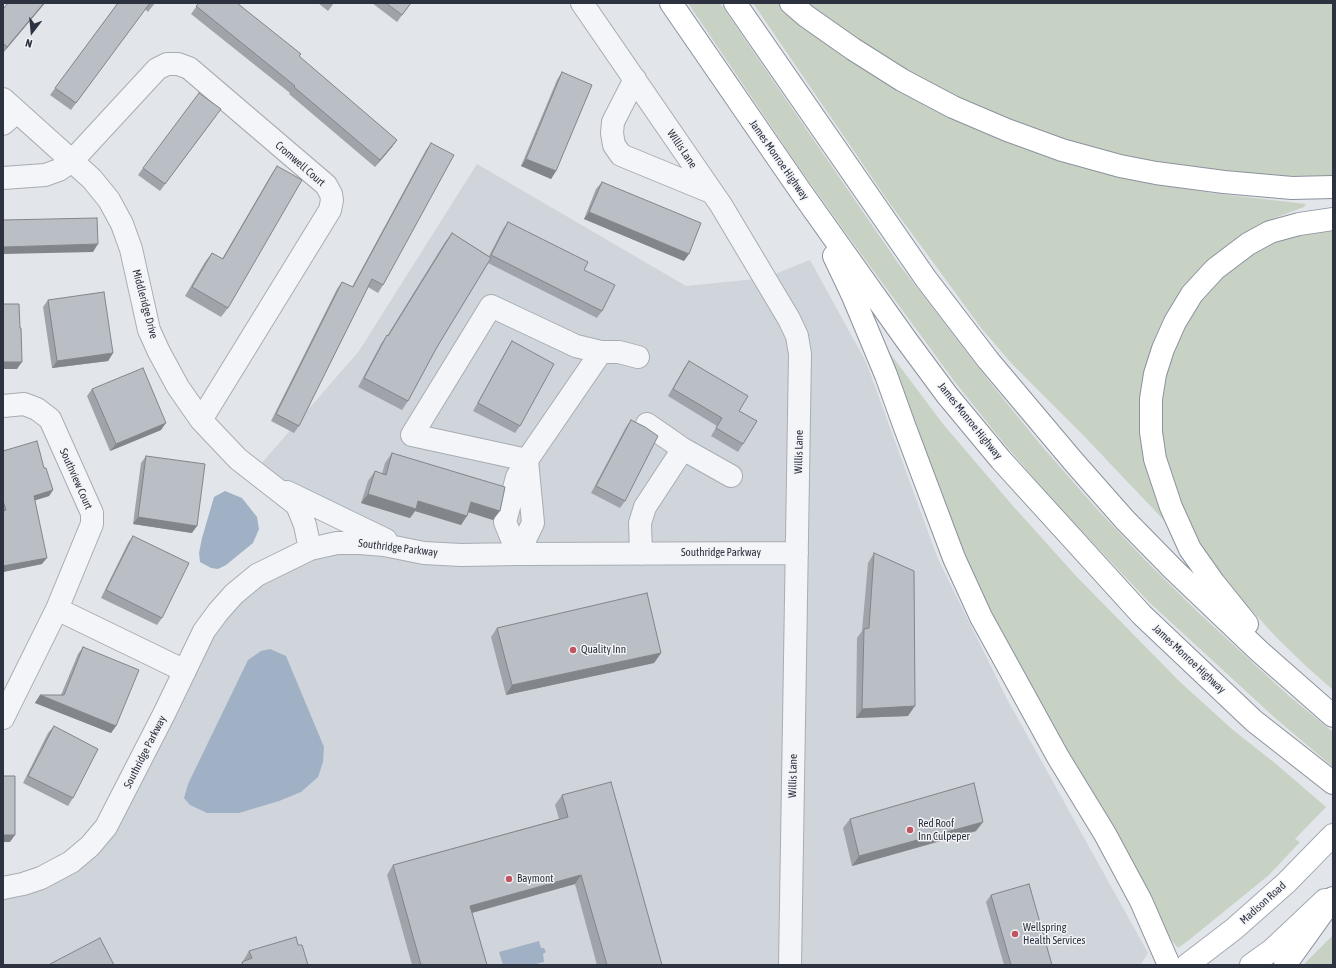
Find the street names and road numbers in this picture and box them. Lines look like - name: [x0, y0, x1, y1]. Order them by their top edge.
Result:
- street label: James Monroe Highway: [746, 117, 812, 203]
- street label: Willis Lane: [664, 127, 700, 171]
- street label: Cromwell Court: [272, 139, 328, 189]
- street label: Middleridge Drive: [129, 268, 161, 340]
- street label: James Monroe Highway: [935, 380, 1005, 462]
- street label: Willis Lane: [792, 430, 806, 474]
- street label: Southview Court: [57, 446, 95, 512]
- street label: Southridge Parkway: [357, 537, 439, 559]
- street label: Southridge Parkway: [681, 546, 761, 560]
- street label: James Monroe Highway: [1150, 622, 1228, 696]
- street label: Southridge Parkway: [121, 713, 169, 791]
- street label: Willis Lane: [786, 754, 800, 798]
- street label: Madison Road: [1237, 879, 1289, 927]

